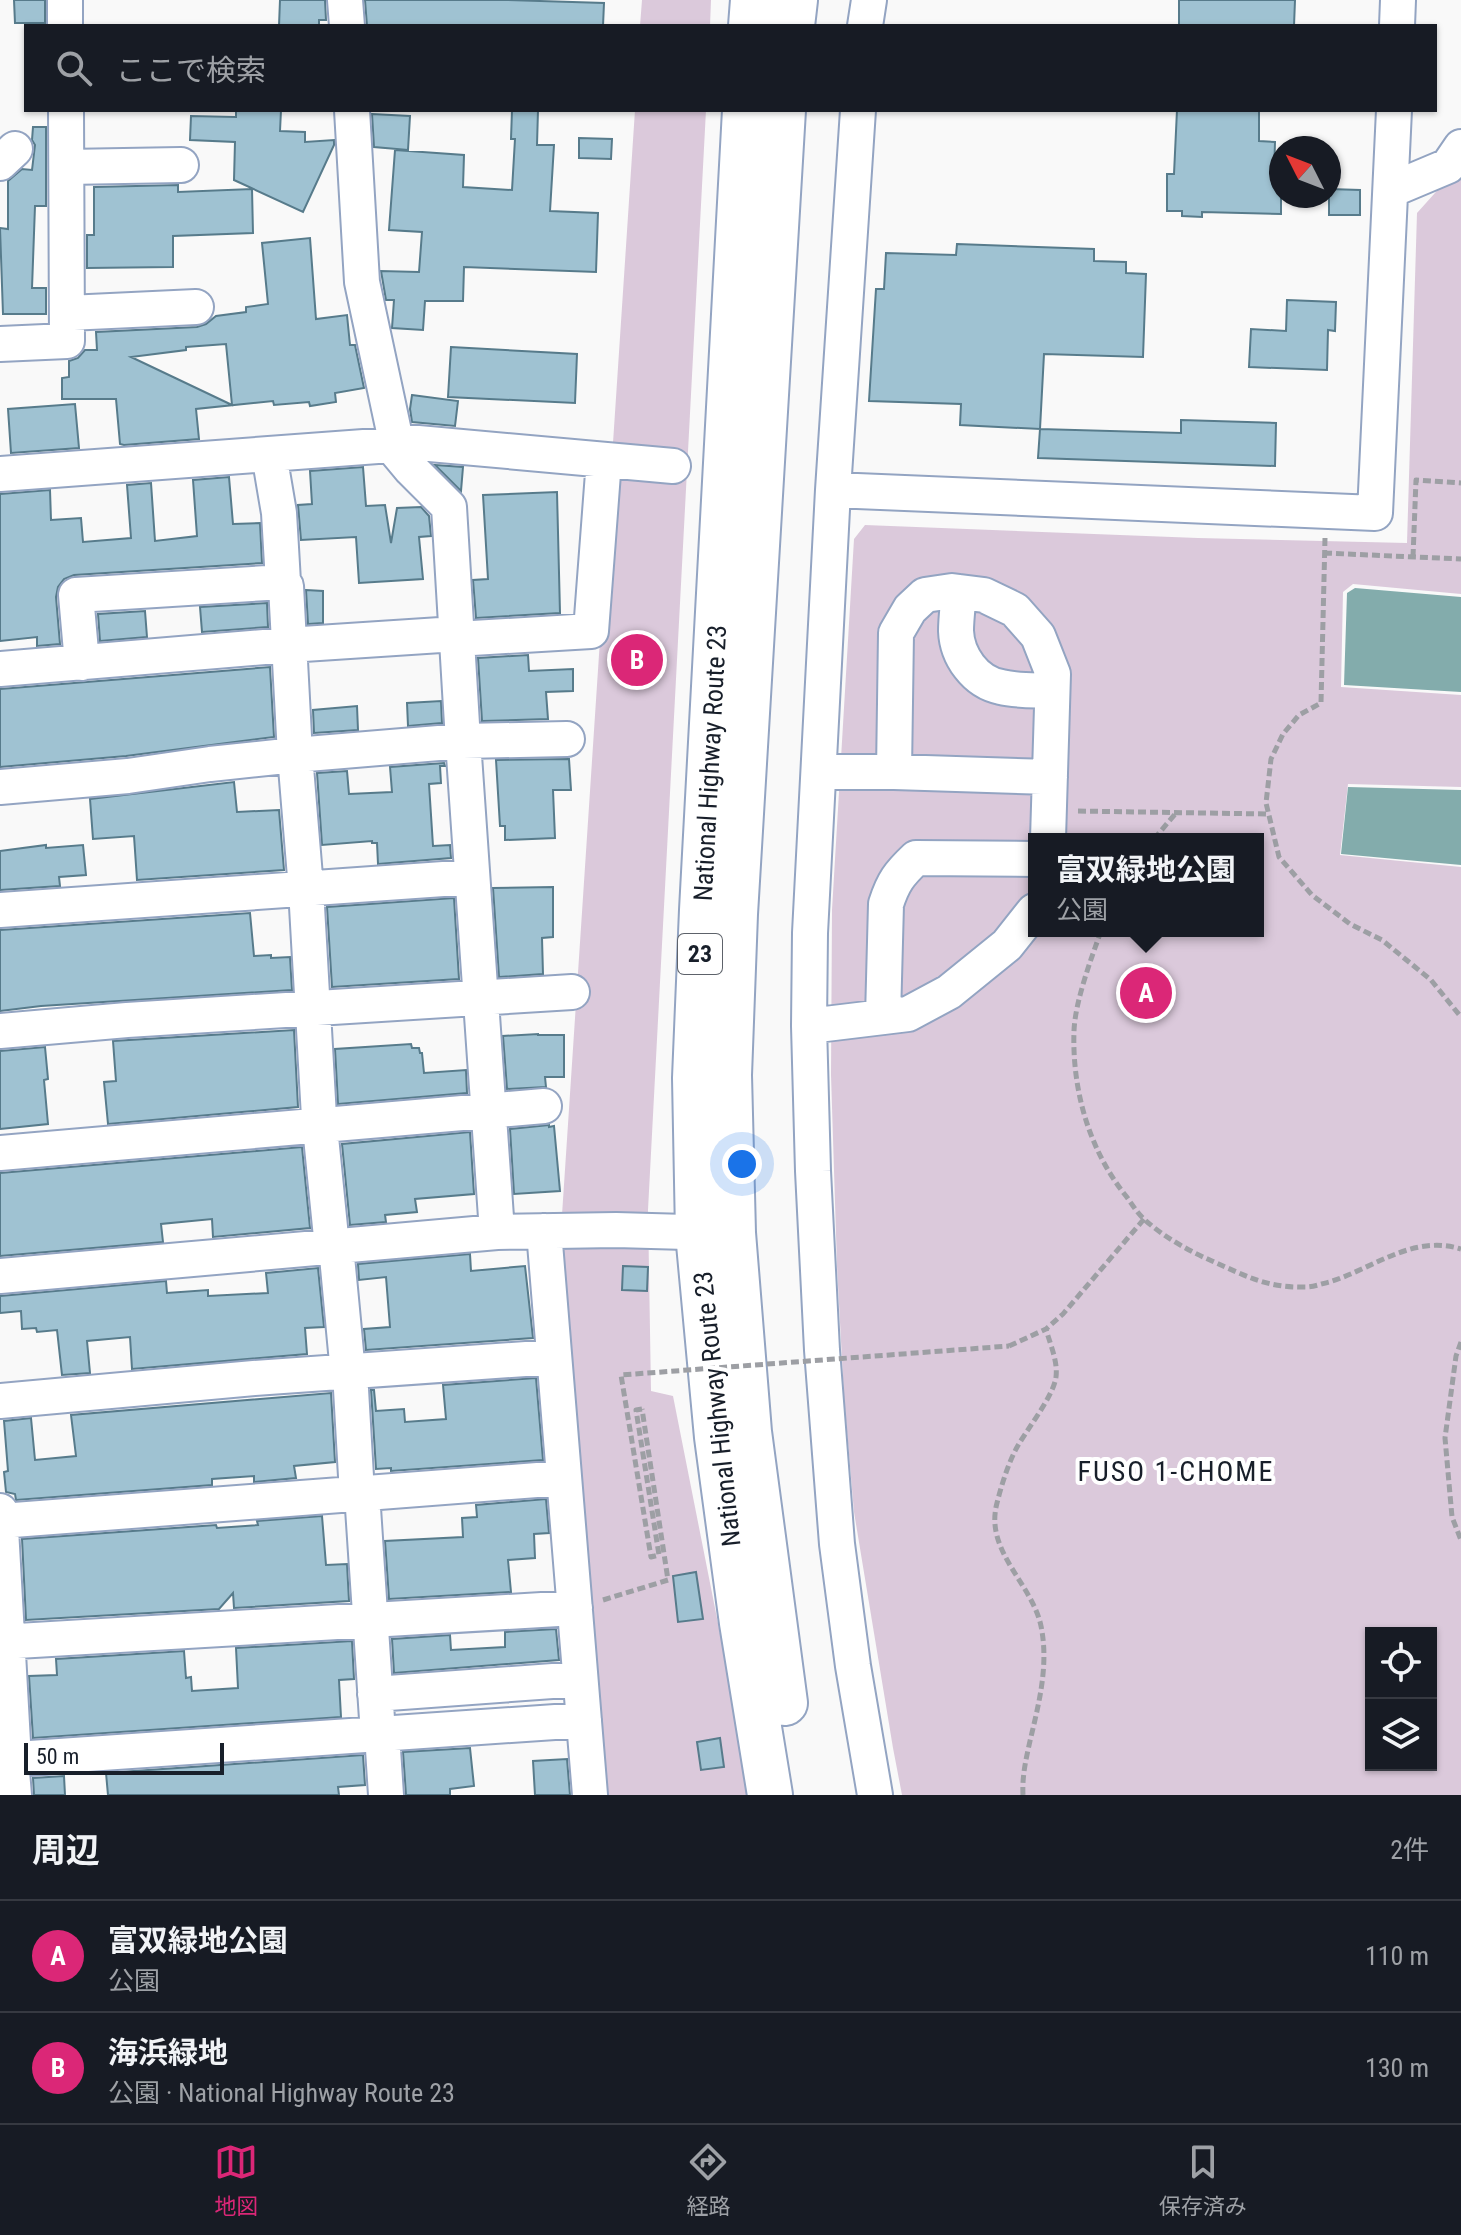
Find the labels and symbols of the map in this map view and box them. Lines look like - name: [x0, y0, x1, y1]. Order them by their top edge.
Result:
- north arrow: [1269, 136, 1341, 208]
- street label: National Highway Route 23: [688, 624, 732, 902]
- pin: B: [611, 630, 663, 690]
- road number: 23: [678, 934, 722, 974]
- pin: A: [1120, 963, 1172, 1023]
- your location: [722, 1144, 762, 1184]
- street label: National Highway Route 23: [688, 1270, 746, 1548]
- district label: FUSO 1-CHOME: [1078, 1455, 1274, 1488]
- scale bar: [24, 1739, 224, 1775]

